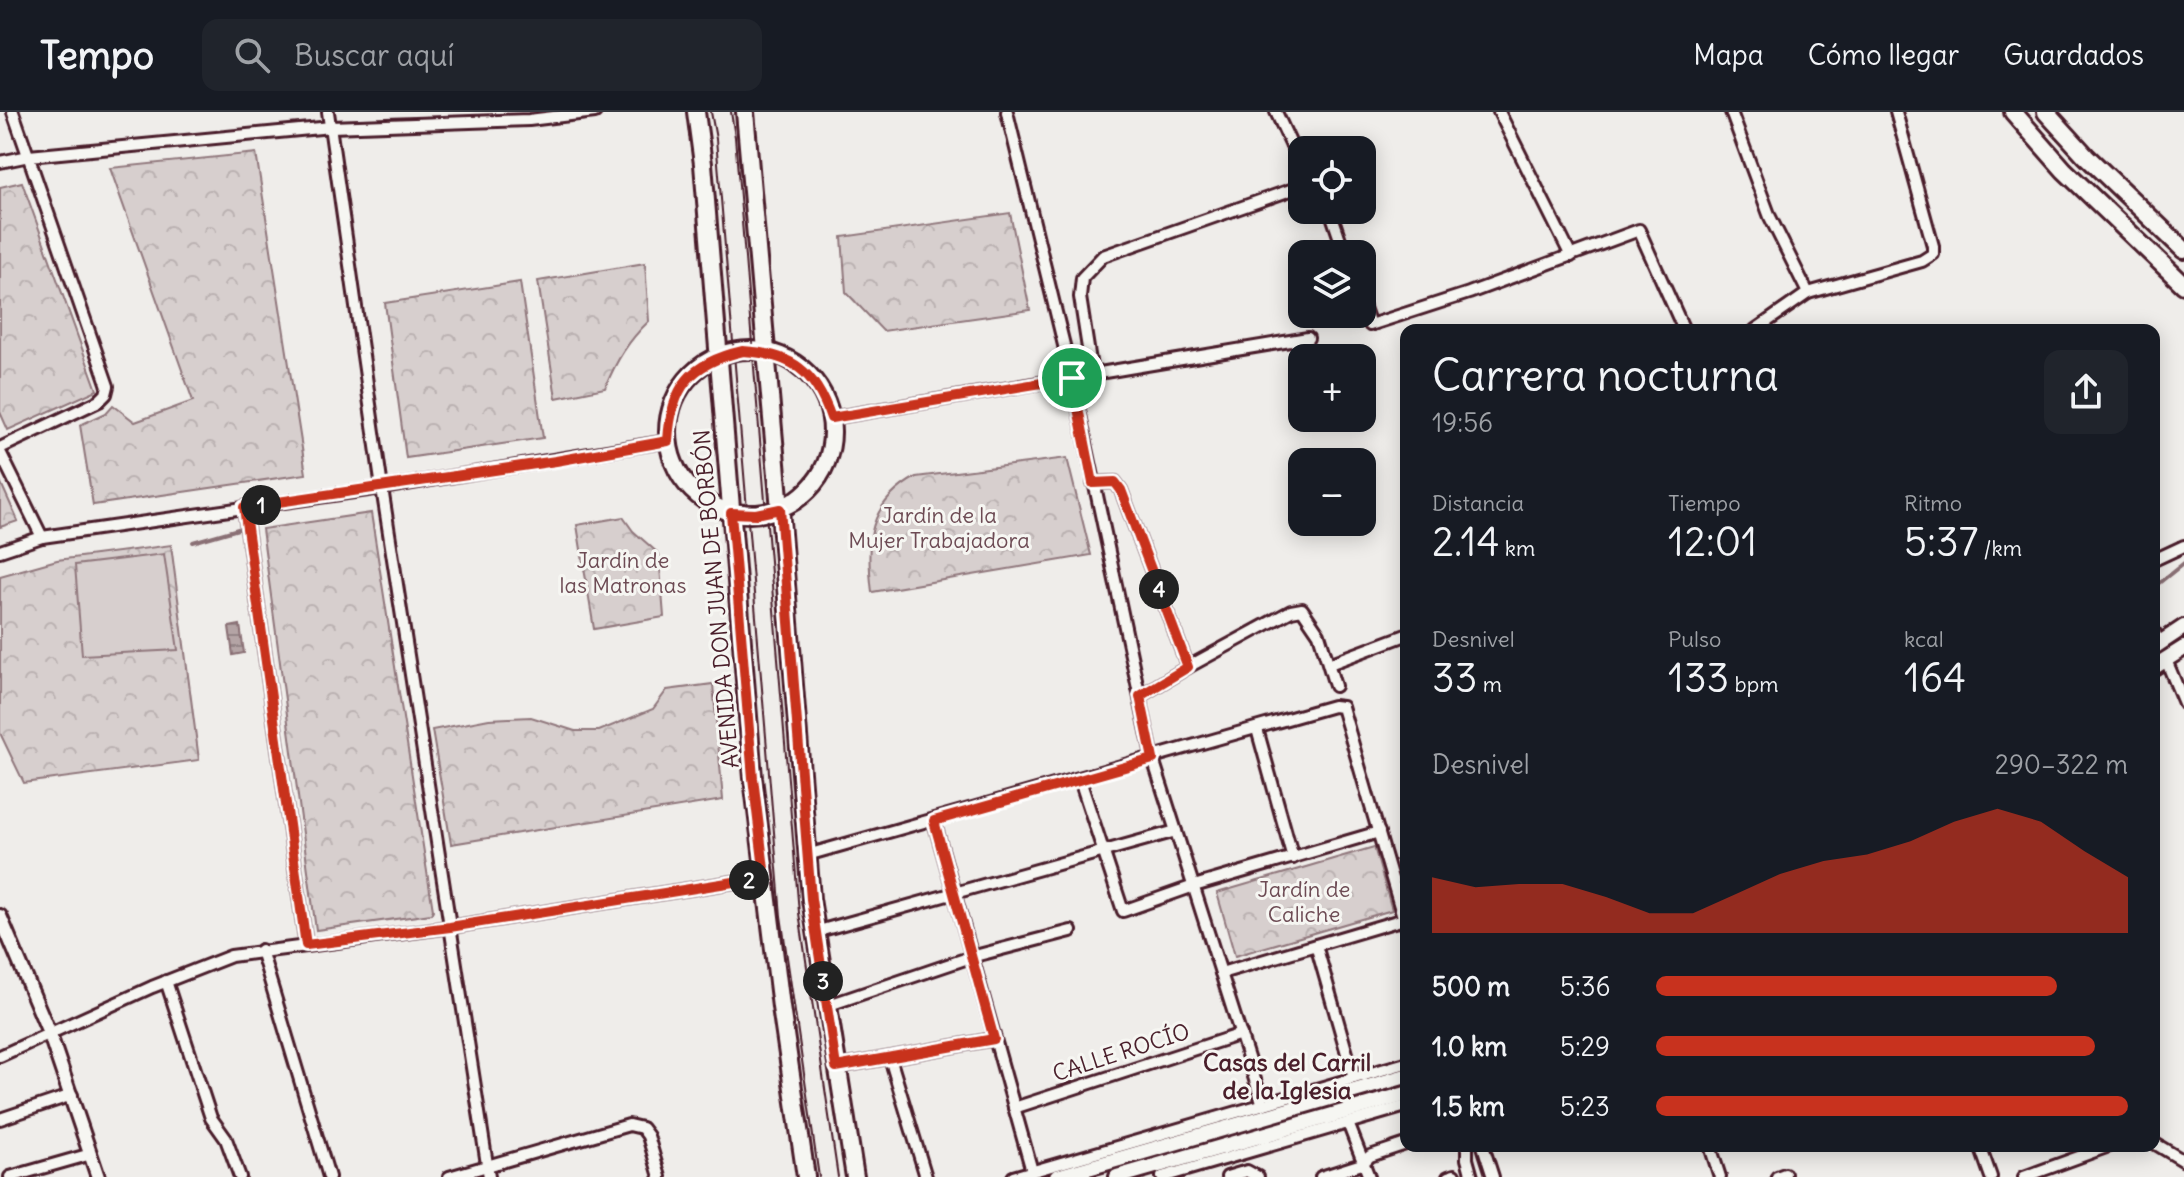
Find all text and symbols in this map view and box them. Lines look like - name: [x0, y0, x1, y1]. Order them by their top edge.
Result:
- search box: [202, 19, 762, 91]
- text: Tempo: [40, 32, 154, 79]
- icon: search: [230, 33, 274, 77]
- text: Buscar aquí: [294, 36, 454, 74]
- text: Mapa: [1693, 37, 1764, 73]
- text: Cómo llegar: [1808, 37, 1959, 73]
- text: Guardados: [2003, 37, 2144, 73]
- map controls: [1288, 136, 1376, 536]
- button: locate: [1288, 136, 1376, 224]
- button: layers: [1288, 240, 1376, 328]
- pin: [1038, 344, 1106, 412]
- button: +: [1288, 344, 1376, 432]
- text: Carrera nocturna: [1432, 348, 1779, 403]
- button: share: [2044, 350, 2128, 434]
- icon: arrive: [1050, 356, 1094, 400]
- text: 19:56: [1432, 406, 1493, 439]
- street label: AVENIDA DON JUAN DE BORBÓN: [687, 428, 745, 770]
- button: −: [1288, 448, 1376, 536]
- pin: 1: [241, 485, 281, 525]
- text: Distancia: [1432, 489, 1524, 517]
- text: Tiempo: [1668, 489, 1741, 517]
- text: Ritmo: [1904, 489, 1962, 517]
- text: 1: [257, 491, 265, 519]
- park label: Jardín de la Mujer Trabajadora: [848, 501, 1030, 554]
- text: 2.14: [1432, 517, 1500, 567]
- text: 12:01: [1668, 517, 1757, 567]
- text: 5:37: [1904, 517, 1978, 567]
- text: km: [1500, 534, 1535, 562]
- text: /km: [1978, 534, 2022, 562]
- park label: Jardín de las Matronas: [560, 546, 686, 599]
- pin: 4: [1139, 569, 1179, 609]
- text: 4: [1153, 575, 1165, 603]
- text: Desnivel: [1432, 625, 1515, 653]
- text: Pulso: [1668, 625, 1721, 653]
- text: kcal: [1904, 625, 1944, 653]
- text: 33: [1432, 653, 1477, 703]
- text: 133: [1668, 653, 1729, 703]
- text: 164: [1904, 653, 1966, 703]
- text: m: [1477, 670, 1502, 698]
- text: bpm: [1729, 670, 1779, 698]
- text: Desnivel: [1432, 748, 1530, 781]
- text: 290–322 m: [1995, 748, 2128, 781]
- pin: 2: [729, 860, 769, 900]
- text: 2: [743, 866, 755, 894]
- park label: Jardín de Caliche: [1258, 875, 1350, 928]
- pin: 3: [803, 961, 843, 1001]
- text: 3: [817, 967, 829, 995]
- text: 500 m: [1432, 970, 1510, 1003]
- text: 5:36: [1560, 970, 1611, 1003]
- street label: CALLE ROCÍO: [1049, 1017, 1193, 1087]
- text: 1.0 km: [1432, 1030, 1507, 1063]
- text: 5:29: [1560, 1030, 1610, 1063]
- district label: Casas del Carril de la Iglesia: [1203, 1047, 1371, 1105]
- text: 1.5 km: [1432, 1090, 1505, 1123]
- text: 5:23: [1560, 1090, 1610, 1123]

